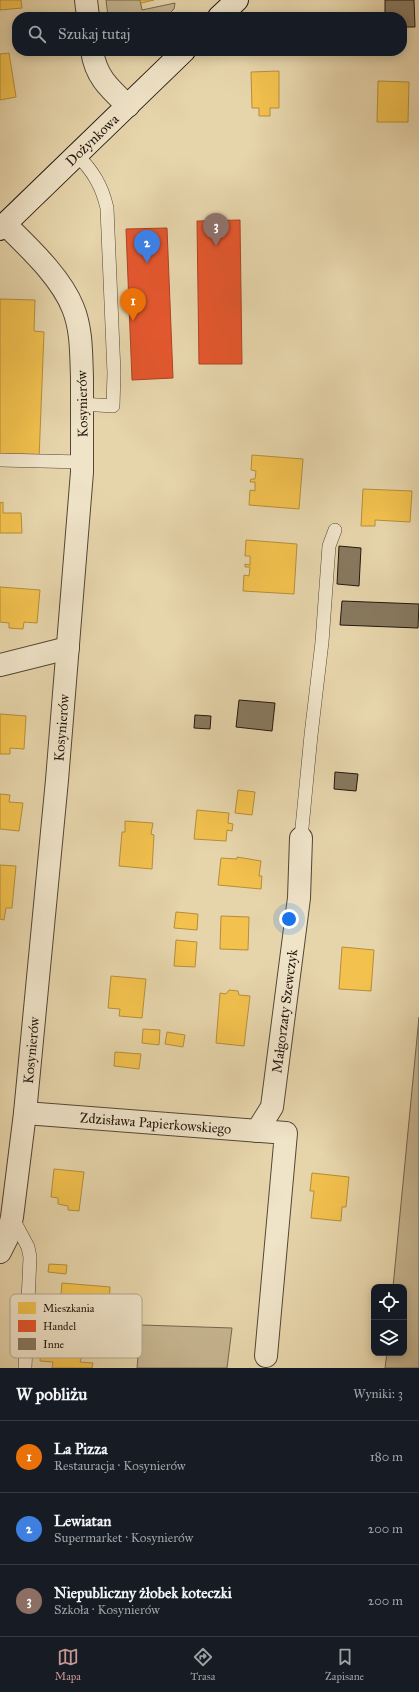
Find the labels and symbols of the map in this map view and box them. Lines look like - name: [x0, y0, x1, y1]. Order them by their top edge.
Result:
- street label: Dożynkowa: [62, 111, 123, 170]
- pin: 3: [203, 213, 229, 246]
- pin: 2: [134, 230, 160, 263]
- pin: 1: [120, 288, 146, 321]
- street label: Kosynierów: [73, 369, 92, 438]
- street label: Kosynierów: [51, 693, 73, 762]
- your location: [279, 909, 299, 929]
- street label: Małgorzaty Szewczyk: [268, 948, 301, 1074]
- street label: Kosynierów: [20, 1015, 43, 1085]
- street label: Zdzisława Papierkowskiego: [79, 1109, 232, 1138]
- legend: [10, 1294, 142, 1358]
- text: Mieszkania: [43, 1302, 95, 1315]
- text: Handel: [43, 1320, 76, 1333]
- text: Inne: [43, 1338, 65, 1351]

